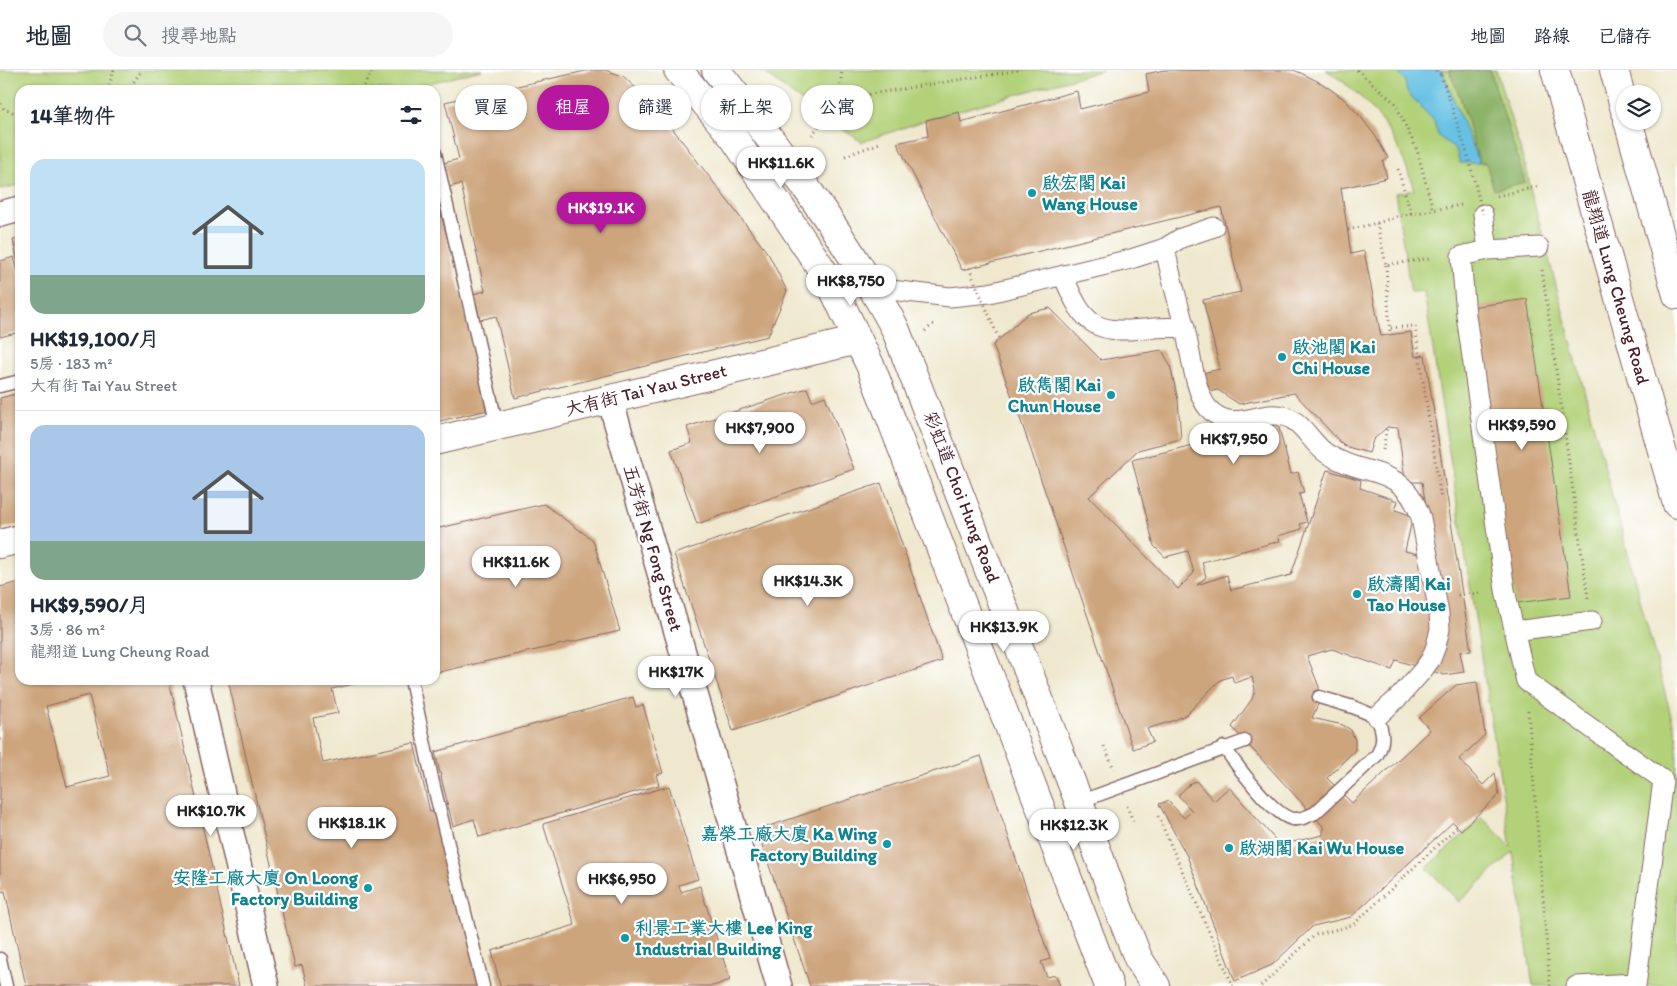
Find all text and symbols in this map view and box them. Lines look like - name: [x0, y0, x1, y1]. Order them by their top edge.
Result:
- search box: [103, 12, 453, 57]
- text: 地圖: [25, 21, 73, 50]
- icon: search: [121, 21, 149, 49]
- text: 搜尋地點: [161, 24, 237, 47]
- text: 地圖: [1470, 25, 1506, 47]
- text: 路線: [1534, 25, 1570, 47]
- text: 已儲存: [1598, 25, 1652, 47]
- chip: 買屋: [455, 85, 527, 130]
- chip: 租屋: [537, 85, 609, 130]
- chip: 篩選: [619, 85, 691, 130]
- chip: 新上架: [701, 85, 791, 130]
- chip: 公寓: [801, 85, 873, 130]
- map controls: [1616, 85, 1661, 130]
- button: layers: [1616, 85, 1661, 130]
- icon: filters: [397, 101, 425, 129]
- text: 14筆物件: [30, 103, 115, 128]
- pin: HK$11.6K: [729, 146, 833, 189]
- text: HK$11.6K: [748, 153, 814, 172]
- place label: 啟宏閣 Kai Wang House: [1042, 172, 1138, 215]
- marker: 啟宏閣 Kai Wang House: [1026, 187, 1038, 199]
- street label: 龍翔道 Lung Cheung Road: [1578, 187, 1654, 387]
- pin: HK$19.1K: [549, 191, 653, 234]
- icon: home: [183, 192, 273, 282]
- text: HK$19.1K: [568, 198, 634, 217]
- pin: HK$8,750: [799, 264, 903, 307]
- text: HK$8,750: [817, 271, 885, 290]
- text: HK$19,100/月: [30, 326, 160, 351]
- place label: 啟池閣 Kai Chi House: [1292, 336, 1376, 379]
- marker: 啟池閣 Kai Chi House: [1276, 351, 1288, 363]
- text: 5房 · 183 m²: [30, 354, 112, 373]
- street label: 大有街 Tai Yau Street: [563, 359, 729, 421]
- place label: 啟雋閣 Kai Chun House: [1008, 374, 1101, 417]
- text: 大有街 Tai Yau Street: [30, 376, 177, 395]
- marker: 啟雋閣 Kai Chun House: [1105, 389, 1117, 401]
- street label: 彩虹道 Choi Hung Road: [919, 408, 1005, 586]
- pin: HK$9,590: [1470, 408, 1574, 451]
- pin: HK$7,900: [708, 412, 812, 454]
- text: HK$9,590: [1488, 415, 1556, 434]
- text: HK$7,900: [725, 418, 795, 437]
- pin: HK$7,950: [1182, 422, 1286, 465]
- text: HK$7,950: [1200, 429, 1268, 448]
- icon: home: [183, 457, 273, 547]
- street label: 五芳街 Ng Fong Street: [619, 462, 687, 634]
- pin: HK$11.6K: [464, 546, 568, 588]
- text: HK$11.6K: [483, 552, 549, 571]
- pin: HK$14.3K: [756, 564, 860, 607]
- text: HK$14.3K: [773, 571, 843, 590]
- place label: 啟濤閣 Kai Tao House: [1366, 573, 1451, 616]
- marker: 啟濤閣 Kai Tao House: [1351, 588, 1363, 600]
- text: HK$9,590/月: [30, 592, 149, 617]
- pin: HK$13.9K: [952, 610, 1056, 653]
- text: HK$13.9K: [970, 617, 1038, 636]
- text: 3房 · 86 m²: [30, 620, 105, 639]
- text: 龍翔道 Lung Cheung Road: [30, 642, 210, 661]
- pin: HK$17K: [635, 656, 717, 698]
- text: HK$17K: [649, 662, 703, 681]
- pin: HK$10.7K: [159, 794, 263, 837]
- text: HK$10.7K: [177, 801, 245, 820]
- pin: HK$18.1K: [300, 806, 404, 849]
- pin: HK$12.3K: [1022, 808, 1126, 851]
- text: HK$18.1K: [319, 813, 385, 832]
- text: HK$12.3K: [1040, 815, 1108, 834]
- place label: 嘉榮工廠大廈 Ka Wing Factory Building: [701, 823, 878, 866]
- place label: 啟湖閣 Kai Wu House: [1239, 837, 1405, 859]
- marker: 嘉榮工廠大廈 Ka Wing Factory Building: [881, 838, 893, 850]
- marker: 啟湖閣 Kai Wu House: [1223, 842, 1235, 854]
- pin: HK$6,950: [570, 862, 674, 905]
- place label: 安隆工廠大廈 On Loong Factory Building: [172, 867, 359, 910]
- text: HK$6,950: [588, 869, 656, 888]
- marker: 安隆工廠大廈 On Loong Factory Building: [362, 882, 374, 894]
- place label: 利景工業大樓 Lee King Industrial Building: [635, 917, 813, 960]
- marker: 利景工業大樓 Lee King Industrial Building: [619, 932, 631, 944]

